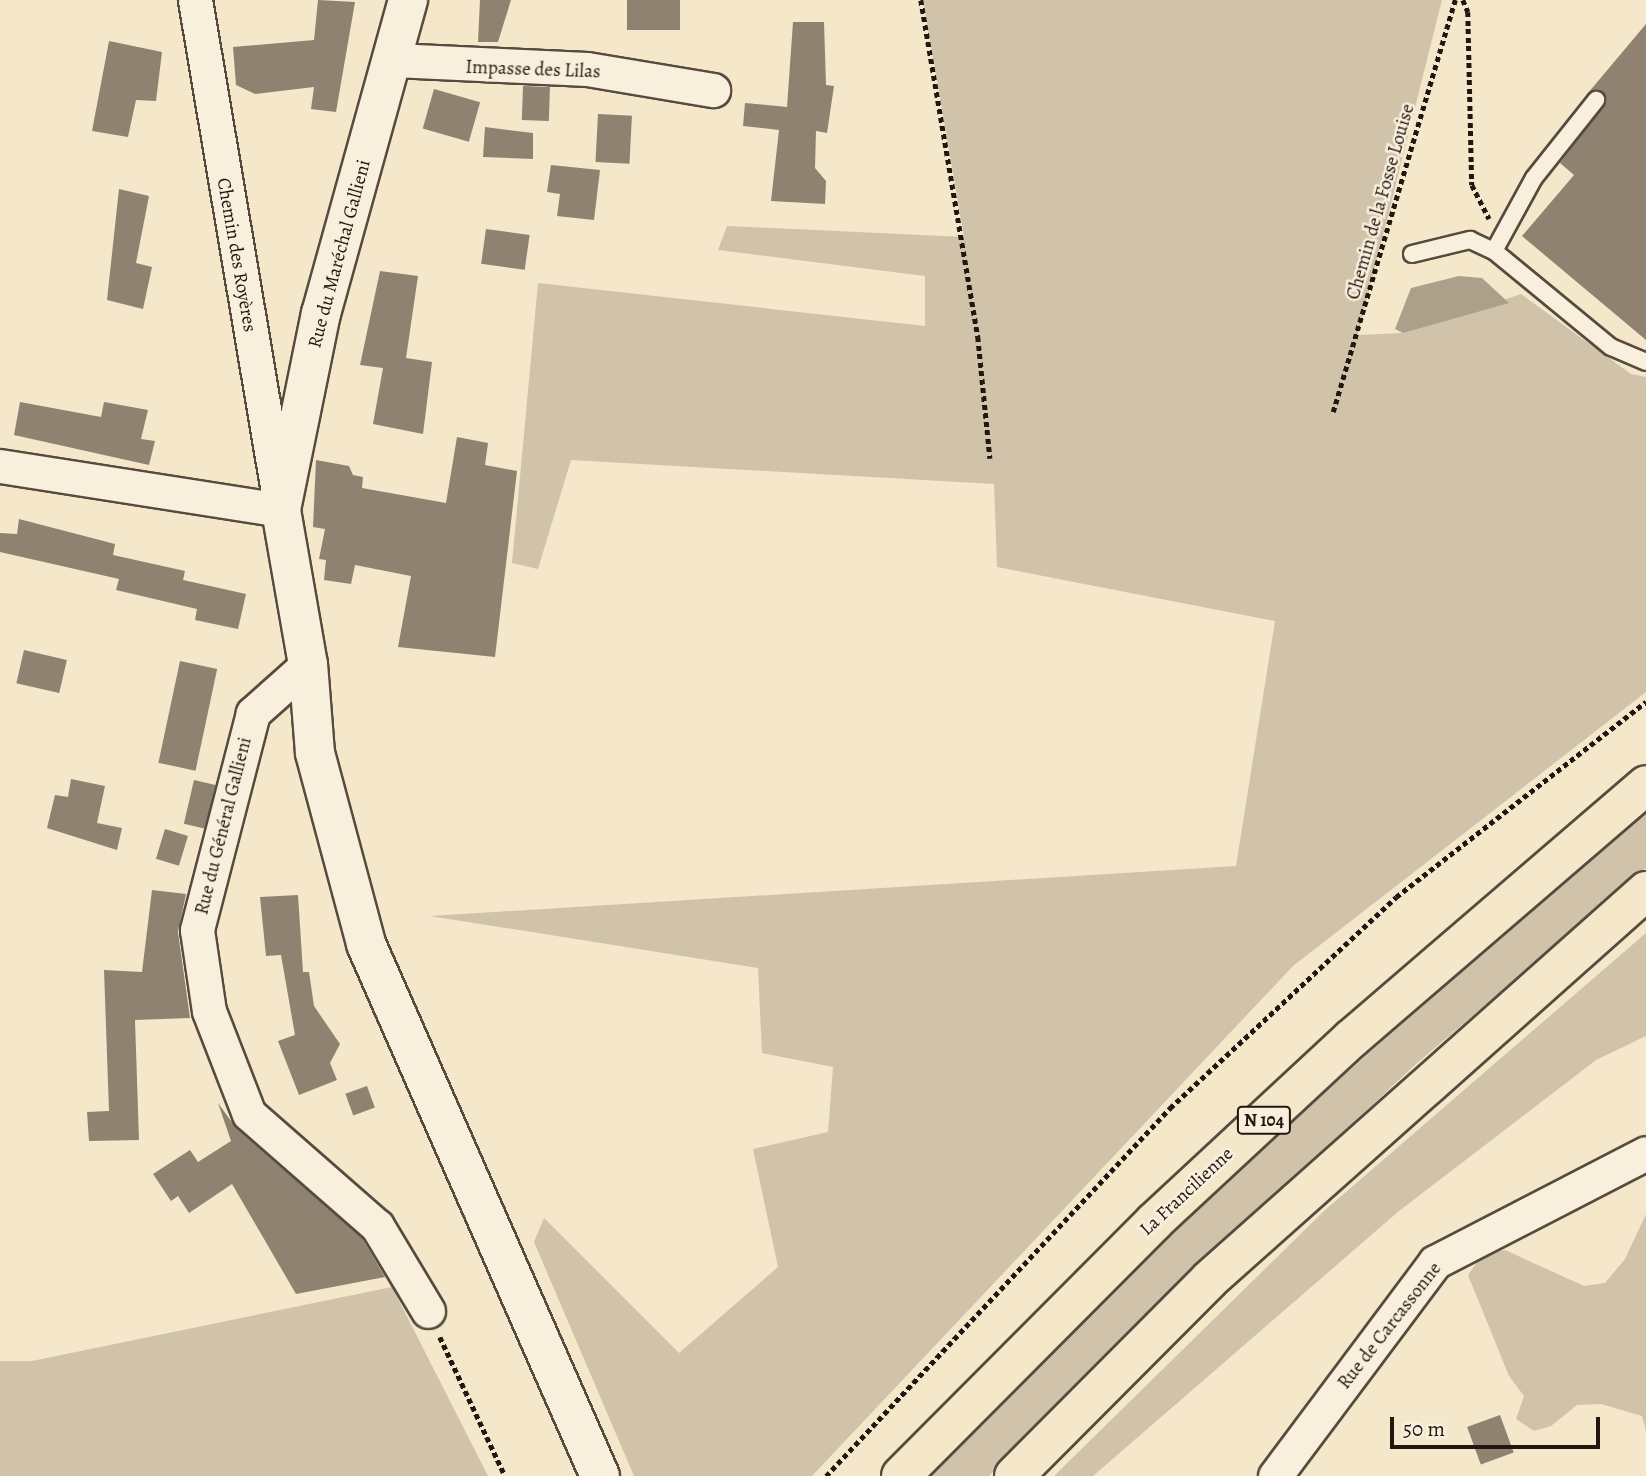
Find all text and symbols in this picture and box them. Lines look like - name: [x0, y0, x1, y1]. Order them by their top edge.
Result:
- street label: Impasse des Lilas: [465, 56, 601, 84]
- street label: Chemin de la Fosse Louise: [1342, 102, 1420, 302]
- street label: Rue du Maréchal Gallieni: [304, 157, 376, 351]
- street label: Chemin des Royères: [211, 176, 261, 334]
- street label: Rue du Général Gallieni: [191, 735, 257, 917]
- road number: N 104: [1236, 1106, 1292, 1134]
- street label: La Francilienne: [1136, 1143, 1238, 1241]
- street label: Rue de Carcassonne: [1333, 1258, 1447, 1394]
- scale bar: [1394, 1402, 1604, 1446]
- text: 50 m: [1403, 1415, 1445, 1443]

